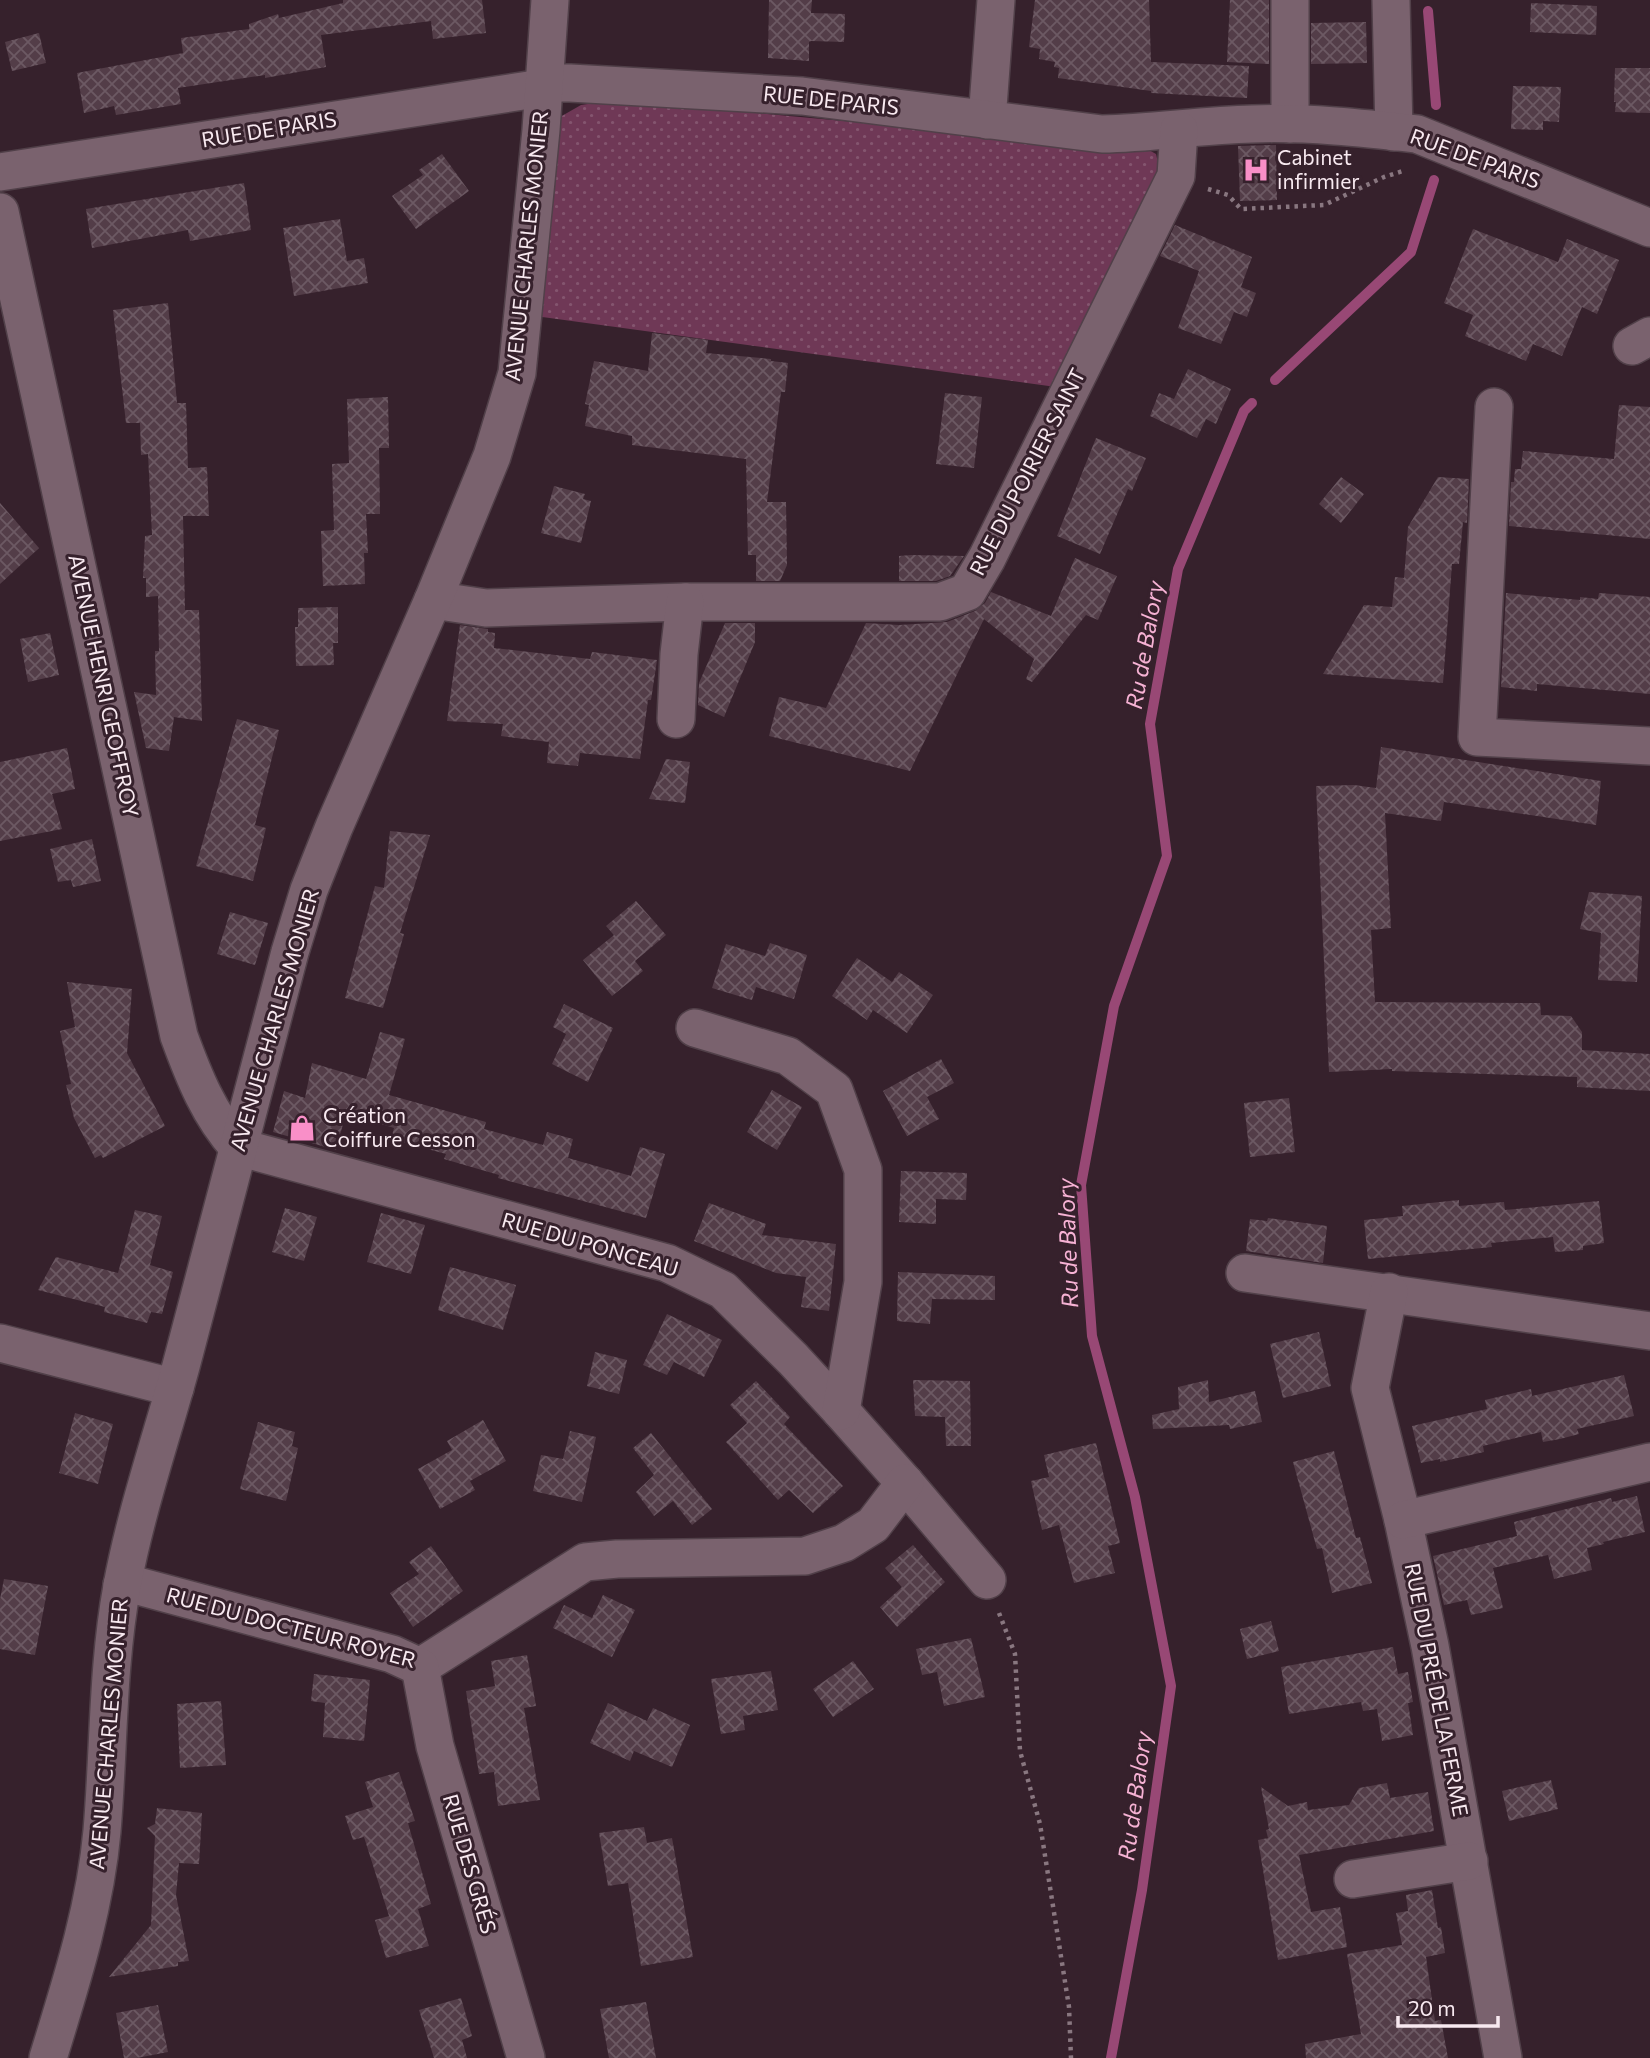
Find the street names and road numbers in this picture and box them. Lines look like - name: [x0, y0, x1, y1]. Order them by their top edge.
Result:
- street label: RUE DE PARIS: [762, 80, 900, 119]
- street label: RUE DE PARIS: [200, 106, 338, 152]
- street label: AVENUE CHARLES MONIER: [499, 109, 552, 382]
- street label: RUE DE PARIS: [1407, 123, 1544, 193]
- street label: RUE DU POIRIER SAINT: [964, 364, 1090, 579]
- street label: AVENUE HENRI GEOFFROY: [64, 552, 145, 820]
- street label: AVENUE CHARLES MONIER: [224, 885, 323, 1154]
- street label: RUE DU PONCEAU: [499, 1206, 682, 1281]
- street label: RUE DU PRÉ DE LA FERME: [1401, 1561, 1474, 1819]
- street label: RUE DU DOCTEUR ROYER: [164, 1581, 419, 1672]
- street label: AVENUE CHARLES MONIER: [83, 1597, 132, 1871]
- street label: RUE DES GRÉS: [439, 1791, 502, 1936]

